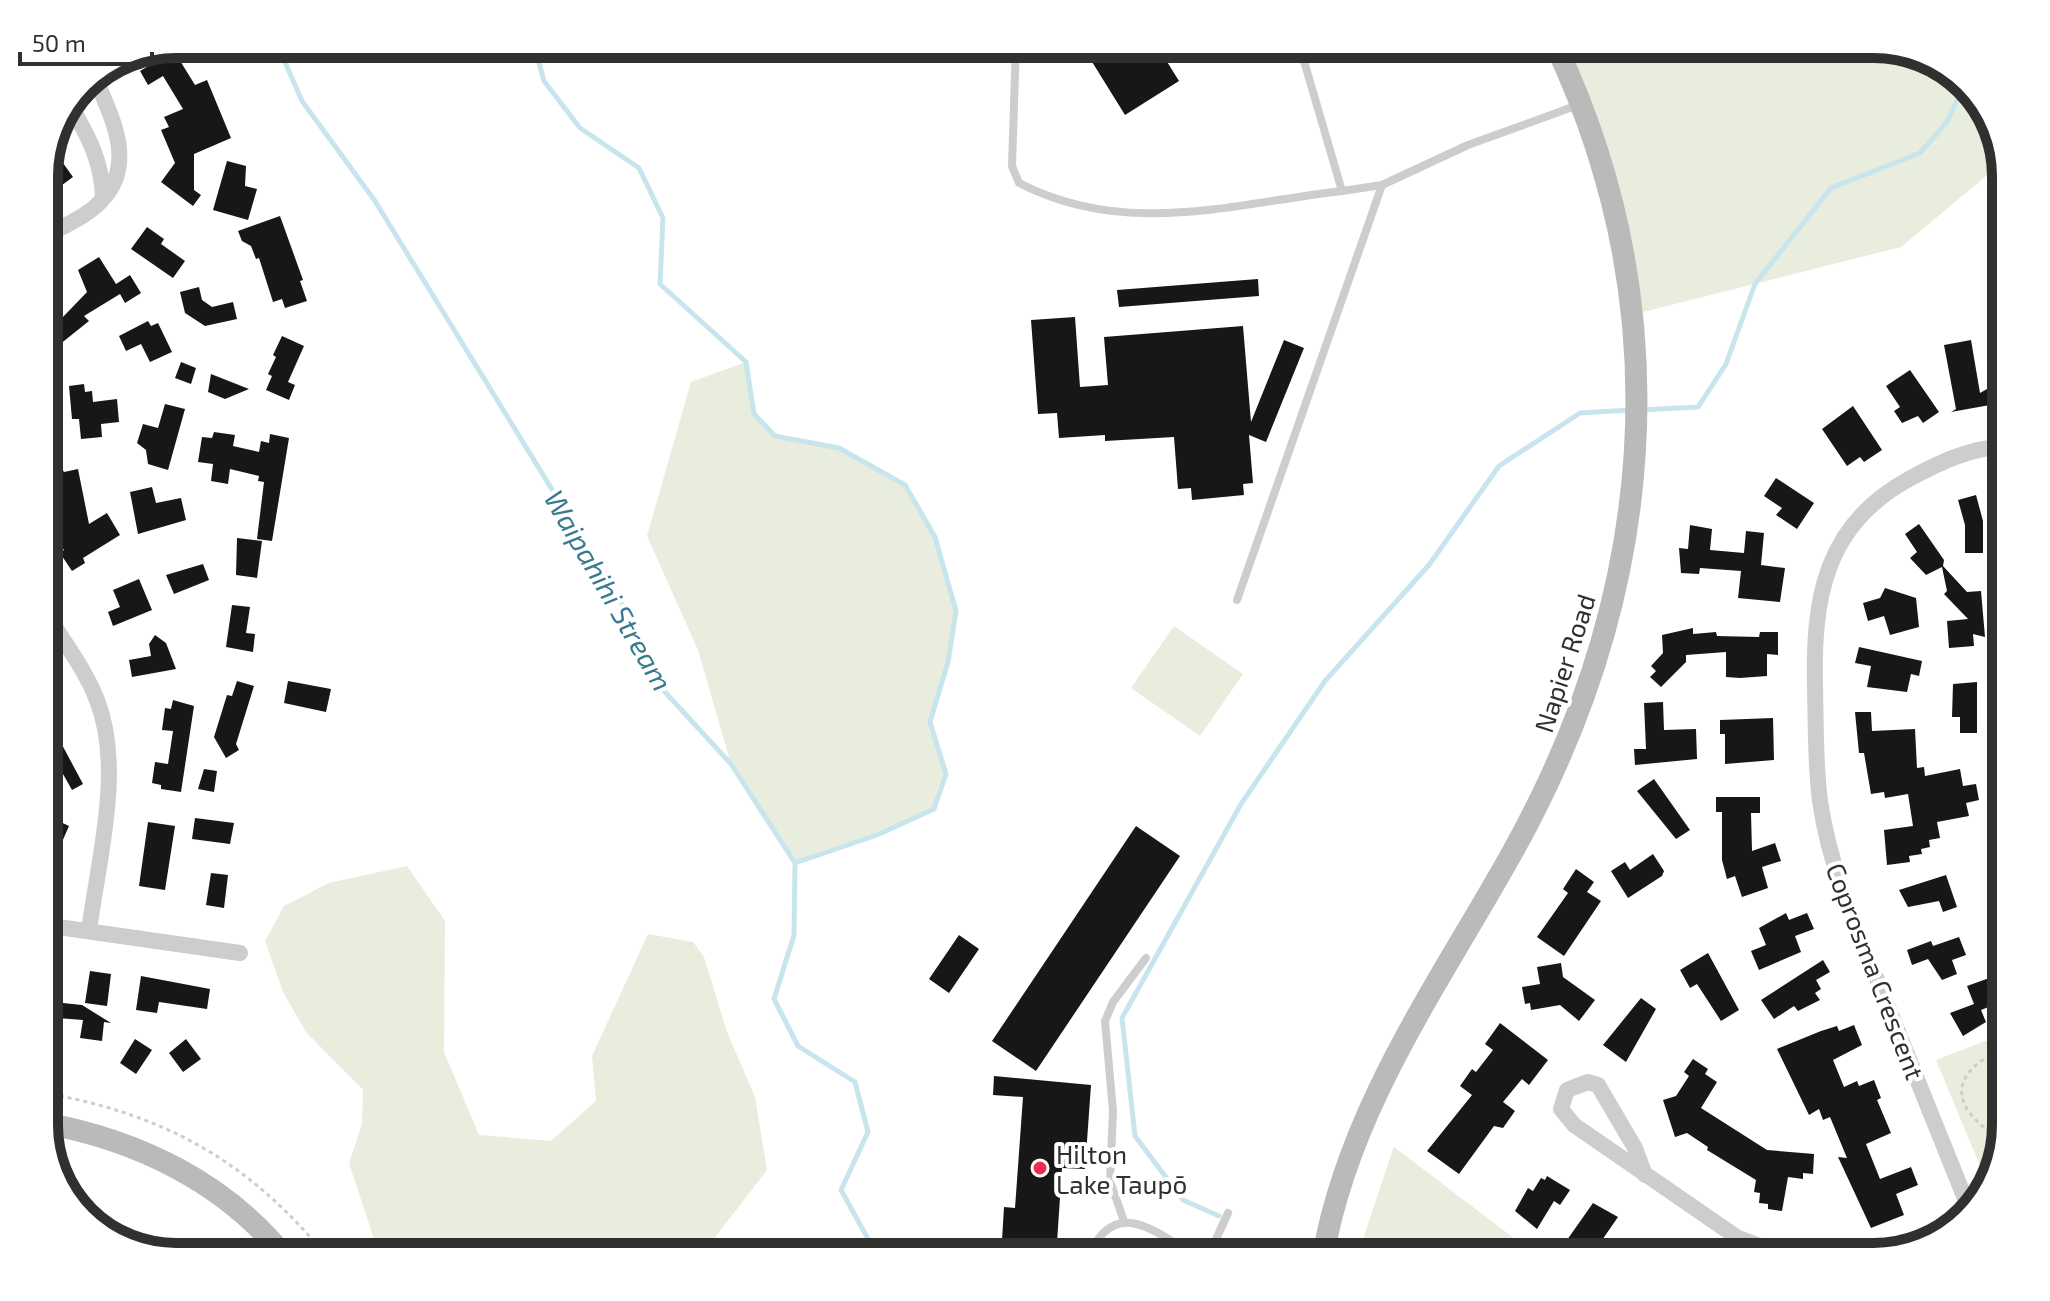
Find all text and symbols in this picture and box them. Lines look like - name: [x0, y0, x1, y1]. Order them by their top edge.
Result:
- scale bar: [20, 16, 152, 66]
- text: 50 m: [32, 28, 86, 57]
- water label: Waipahihi Stream: [538, 484, 680, 696]
- street label: Napier Road: [1527, 590, 1601, 736]
- street label: Coprosma Crescent: [1820, 858, 1932, 1084]
- place label: Hilton Lake Taupō: [1056, 1138, 1187, 1199]
- marker: Hilton Lake Taupō: [1031, 1159, 1049, 1177]

